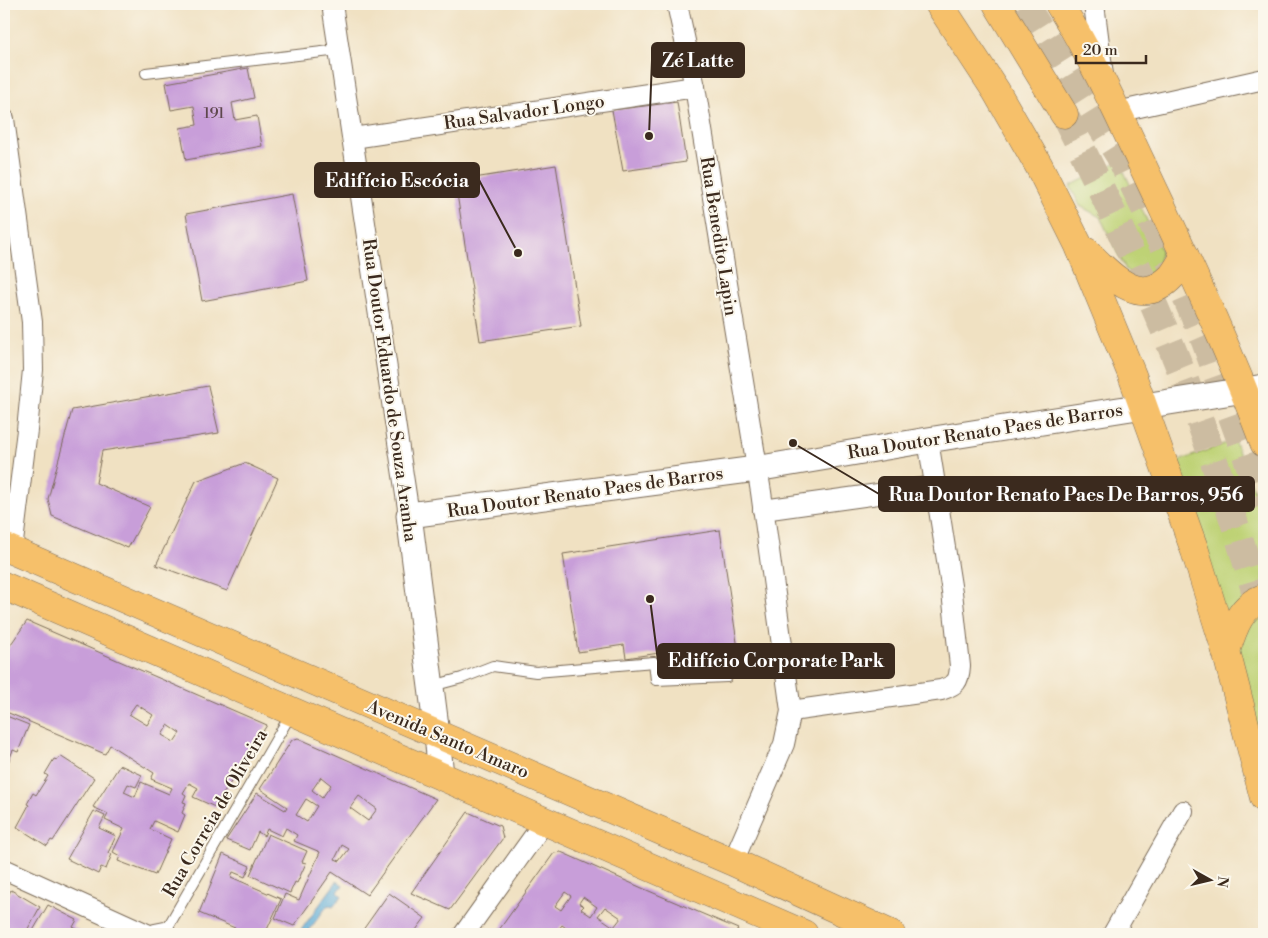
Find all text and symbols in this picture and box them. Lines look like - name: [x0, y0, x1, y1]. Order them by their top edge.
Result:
- scale bar: [1076, 32, 1146, 64]
- text: 20 m: [1083, 41, 1118, 60]
- callout: Zé Latte: [652, 43, 744, 77]
- text: Zé Latte: [662, 49, 734, 73]
- street label: Rua Salvador Longo: [442, 90, 606, 135]
- house number: 191: [203, 104, 225, 123]
- street label: Rua Benedito Lapin: [695, 155, 743, 318]
- callout: Edifício Escócia: [315, 163, 479, 197]
- text: Edifício Escócia: [325, 169, 470, 193]
- street label: Rua Doutor Eduardo de Souza Aranha: [357, 237, 422, 544]
- street label: Rua Doutor Renato Paes de Barros: [846, 398, 1125, 465]
- street label: Rua Doutor Renato Paes de Barros: [446, 462, 725, 523]
- callout: Rua Doutor Renato Paes De Barros, 956: [879, 477, 1254, 511]
- text: Rua Doutor Renato Paes De Barros, 956: [888, 483, 1244, 507]
- callout: Edifício Corporate Park: [658, 644, 894, 678]
- text: Edifício Corporate Park: [668, 649, 884, 673]
- street label: Avenida Santo Amaro: [362, 694, 532, 784]
- street label: Rua Correia de Oliveira: [158, 724, 273, 901]
- north arrow: [1186, 856, 1236, 906]
- text: N: [1212, 875, 1232, 888]

